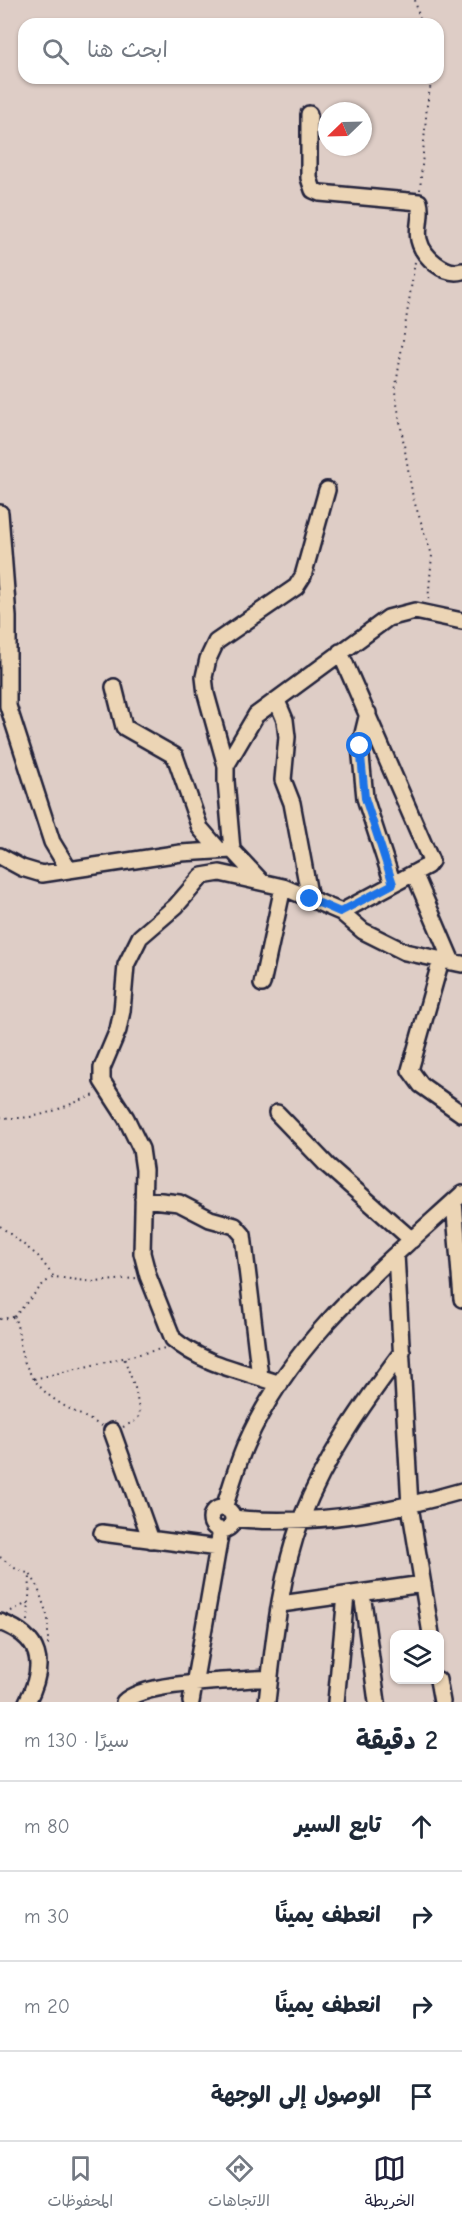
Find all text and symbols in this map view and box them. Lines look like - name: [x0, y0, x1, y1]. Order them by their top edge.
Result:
- search box: [18, 18, 444, 84]
- icon: search: [39, 35, 72, 68]
- text: ابحث هنا: [87, 37, 168, 63]
- north arrow: [318, 102, 372, 156]
- route start: [346, 732, 372, 758]
- route end: [296, 885, 322, 911]
- map controls: [390, 1630, 444, 1684]
- button: layers: [390, 1630, 444, 1684]
- text: 2 دقيقة: [356, 1726, 438, 1756]
- text: سيرًا · 130 m: [24, 1729, 129, 1752]
- icon: ahead: [405, 1810, 438, 1843]
- text: تابع السير: [295, 1812, 381, 1838]
- text: 80 m: [24, 1815, 70, 1838]
- icon: right: [405, 1900, 438, 1933]
- text: انعطف يمينًا: [275, 1902, 381, 1928]
- text: 30 m: [24, 1905, 70, 1928]
- icon: right: [405, 1990, 438, 2023]
- text: انعطف يمينًا: [275, 1992, 381, 2018]
- text: 20 m: [24, 1995, 70, 2018]
- icon: arrive: [405, 2080, 438, 2113]
- text: الوصول إلى الوجهة: [211, 2082, 381, 2108]
- tab: المحفوظات: [47, 2152, 113, 2215]
- tab: الاتجاهات: [208, 2152, 270, 2215]
- tab: الخريطة: [365, 2152, 415, 2215]

